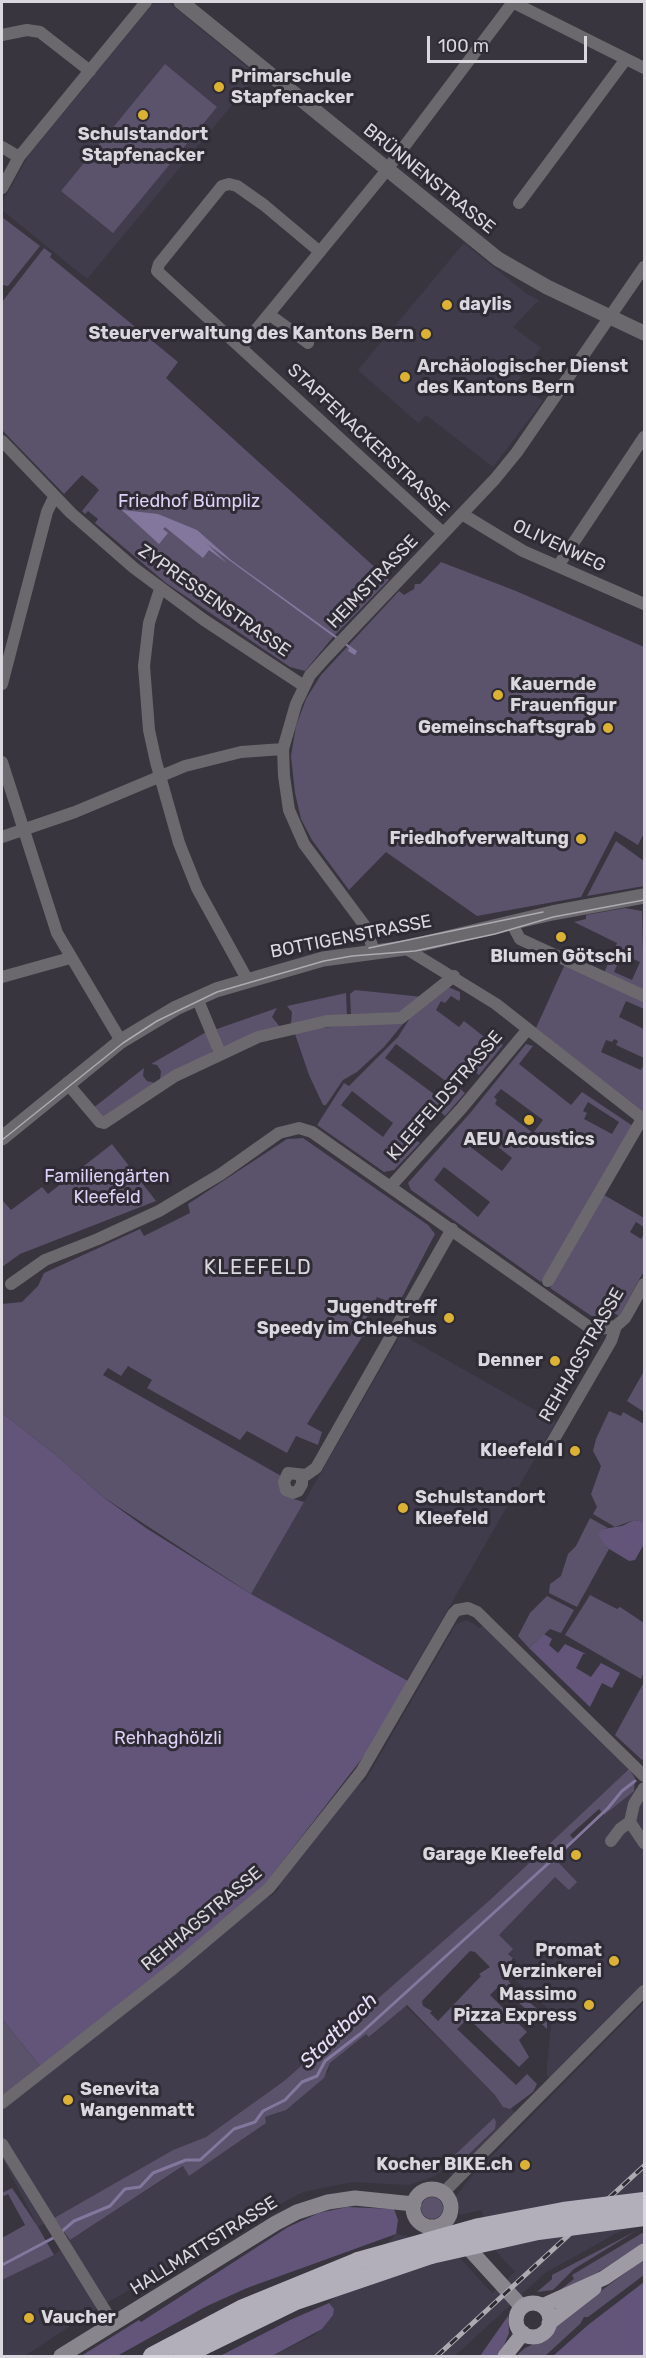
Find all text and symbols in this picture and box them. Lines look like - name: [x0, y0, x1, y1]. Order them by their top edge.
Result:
- scale bar: [430, 24, 590, 62]
- text: 100 m: [438, 35, 489, 57]
- place label: Primarschule Stapfenacker: [231, 66, 354, 109]
- marker: Primarschule Stapfenacker: [212, 80, 226, 94]
- marker: Schulstandort Stapfenacker: [136, 108, 150, 122]
- street label: BRÜNNENSTRASSE: [359, 119, 499, 239]
- place label: Schulstandort Stapfenacker: [78, 124, 208, 166]
- place label: daylis: [459, 294, 512, 316]
- marker: daylis: [440, 298, 454, 312]
- place label: Steuerverwaltung des Kantons Bern: [88, 323, 414, 345]
- marker: Steuerverwaltung des Kantons Bern: [419, 327, 433, 341]
- place label: Archäologischer Dienst des Kantons Bern: [417, 356, 628, 398]
- street label: STAPFENACKERSTRASSE: [283, 359, 453, 521]
- marker: Archäologischer Dienst des Kantons Bern: [398, 370, 412, 384]
- park label: Friedhof Bümpliz: [118, 491, 260, 513]
- street label: OLIVENWEG: [509, 515, 609, 577]
- street label: HEIMSTRASSE: [323, 531, 423, 633]
- street label: ZYPRESSENSTRASSE: [134, 540, 294, 662]
- place label: Kauernde Frauenfigur: [510, 674, 617, 716]
- marker: Kauernde Frauenfigur: [491, 688, 505, 702]
- place label: Gemeinschaftsgrab: [418, 717, 596, 739]
- marker: Gemeinschaftsgrab: [601, 721, 615, 735]
- place label: Friedhofverwaltung: [389, 828, 569, 850]
- marker: Friedhofverwaltung: [574, 832, 588, 846]
- street label: BOTTIGENSTRASSE: [269, 911, 433, 963]
- marker: Blumen Götschi: [554, 930, 568, 944]
- place label: Blumen Götschi: [490, 946, 632, 968]
- street label: KLEEFELDSTRASSE: [383, 1027, 507, 1165]
- marker: AEU Acoustics: [522, 1113, 536, 1127]
- place label: AEU Acoustics: [463, 1129, 595, 1151]
- park label: Familiengärten Kleefeld: [44, 1166, 170, 1208]
- district label: KLEEFELD: [204, 1256, 312, 1280]
- street label: REHHAGSTRASSE: [535, 1284, 629, 1426]
- place label: Jugendtreff Speedy im Chleehus: [257, 1297, 437, 1340]
- marker: Jugendtreff Speedy im Chleehus: [442, 1311, 456, 1325]
- place label: Denner: [477, 1350, 543, 1372]
- marker: Denner: [548, 1354, 562, 1368]
- place label: Kleefeld I: [480, 1440, 563, 1462]
- marker: Kleefeld I: [568, 1444, 582, 1458]
- place label: Schulstandort Kleefeld: [415, 1487, 545, 1530]
- marker: Schulstandort Kleefeld: [396, 1501, 410, 1515]
- park label: Rehhaghölzli: [114, 1728, 222, 1750]
- place label: Garage Kleefeld: [422, 1844, 564, 1866]
- marker: Garage Kleefeld: [569, 1848, 583, 1862]
- street label: REHHAGSTRASSE: [137, 1862, 267, 1976]
- place label: Promat Verzinkerei: [500, 1940, 602, 1982]
- marker: Promat Verzinkerei: [607, 1954, 621, 1968]
- place label: Massimo Pizza Express: [453, 1984, 577, 2026]
- water label: Stadtbach: [295, 1988, 383, 2074]
- marker: Massimo Pizza Express: [582, 1998, 596, 2012]
- place label: Senevita Wangenmatt: [80, 2079, 194, 2122]
- marker: Senevita Wangenmatt: [61, 2093, 75, 2107]
- place label: Kocher BIKE.ch: [376, 2154, 513, 2176]
- marker: Kocher BIKE.ch: [518, 2158, 532, 2172]
- street label: HALLMATTSTRASSE: [126, 2192, 282, 2300]
- place label: Vaucher: [41, 2307, 116, 2329]
- marker: Vaucher: [22, 2311, 36, 2325]

